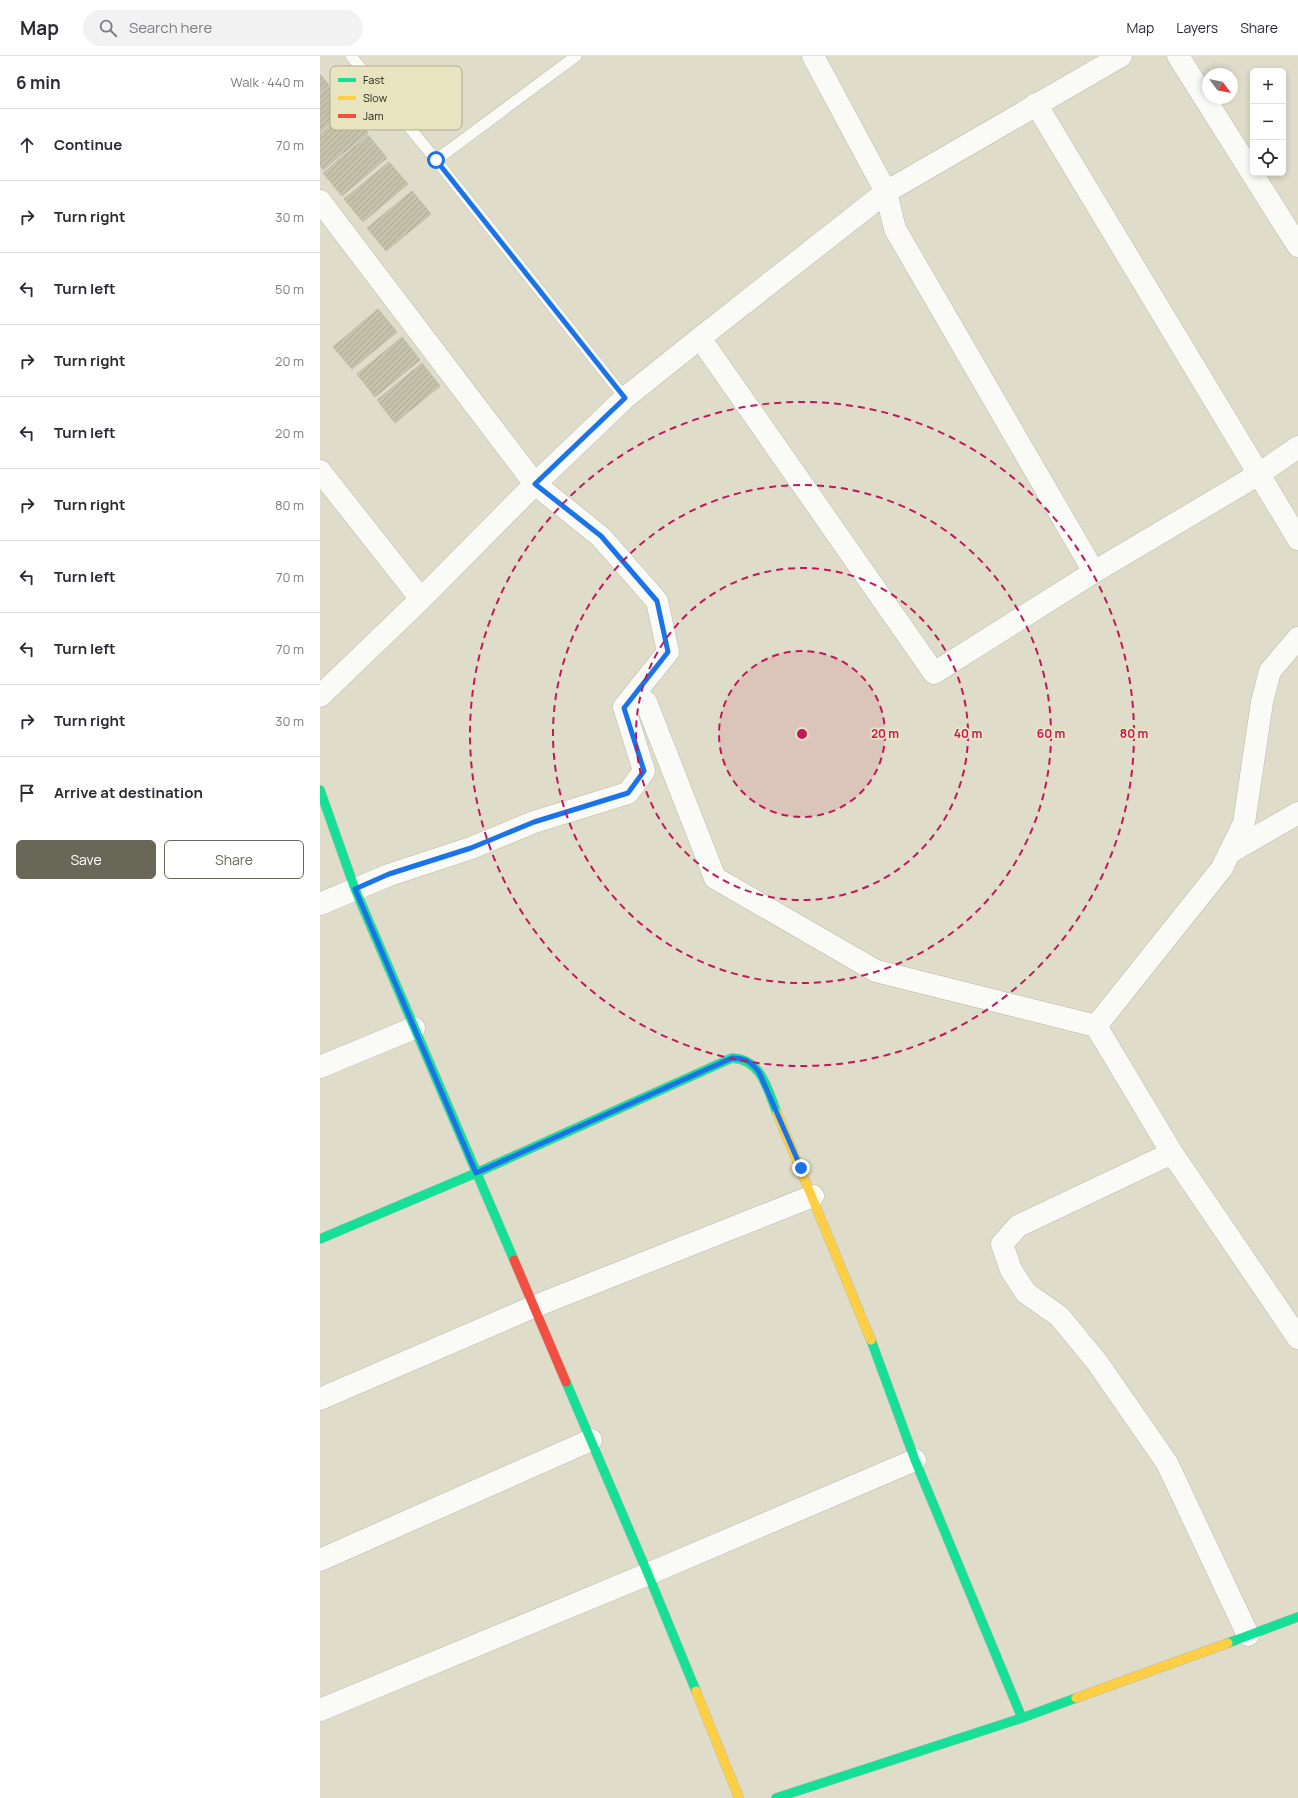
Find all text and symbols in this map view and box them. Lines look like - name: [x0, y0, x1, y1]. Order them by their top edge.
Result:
- search box: [83, 10, 363, 46]
- text: Map: [20, 15, 59, 41]
- icon: search: [97, 17, 119, 39]
- text: Search here: [129, 17, 212, 38]
- text: Map: [1126, 18, 1154, 37]
- text: Layers: [1176, 18, 1218, 37]
- text: Share: [1240, 18, 1278, 37]
- legend: [330, 66, 462, 130]
- north arrow: [1202, 68, 1238, 104]
- map controls: [1250, 68, 1286, 176]
- button: +: [1250, 68, 1286, 104]
- text: 6 min: [16, 71, 61, 94]
- text: Fast: [363, 72, 385, 87]
- text: Walk · 440 m: [231, 73, 304, 91]
- text: Slow: [363, 90, 388, 105]
- button: −: [1250, 104, 1286, 140]
- text: Jam: [363, 108, 384, 123]
- icon: ahead: [16, 134, 38, 156]
- text: Continue: [54, 134, 122, 155]
- text: 70 m: [276, 136, 304, 154]
- button: locate: [1250, 140, 1286, 176]
- route start: [427, 151, 445, 169]
- icon: right: [16, 206, 38, 228]
- text: Turn right: [54, 206, 125, 227]
- text: 30 m: [275, 208, 304, 226]
- icon: left: [16, 278, 38, 300]
- text: Turn left: [54, 278, 116, 299]
- text: 50 m: [275, 280, 304, 298]
- icon: right: [16, 350, 38, 372]
- text: Turn right: [54, 350, 125, 371]
- text: 20 m: [275, 352, 304, 370]
- icon: left: [16, 422, 38, 444]
- text: Turn left: [54, 422, 116, 443]
- text: 20 m: [275, 424, 304, 442]
- icon: right: [16, 494, 38, 516]
- text: Turn right: [54, 494, 125, 515]
- text: 80 m: [275, 496, 304, 514]
- icon: left: [16, 566, 38, 588]
- text: Turn left: [54, 566, 116, 587]
- text: 70 m: [276, 568, 304, 586]
- icon: left: [16, 638, 38, 660]
- text: Turn left: [54, 638, 116, 659]
- text: 70 m: [276, 640, 304, 658]
- icon: right: [16, 710, 38, 732]
- text: Turn right: [54, 710, 125, 731]
- text: 30 m: [275, 712, 304, 730]
- text: 20 m: [871, 725, 899, 742]
- text: 40 m: [954, 725, 982, 742]
- text: 60 m: [1037, 725, 1065, 742]
- text: 80 m: [1120, 725, 1148, 742]
- centre of rings: [795, 727, 809, 741]
- icon: arrive: [16, 782, 38, 804]
- text: Arrive at destination: [54, 782, 203, 803]
- button: Save: [16, 840, 156, 879]
- button: Share: [164, 840, 304, 879]
- route end: [792, 1159, 810, 1177]

